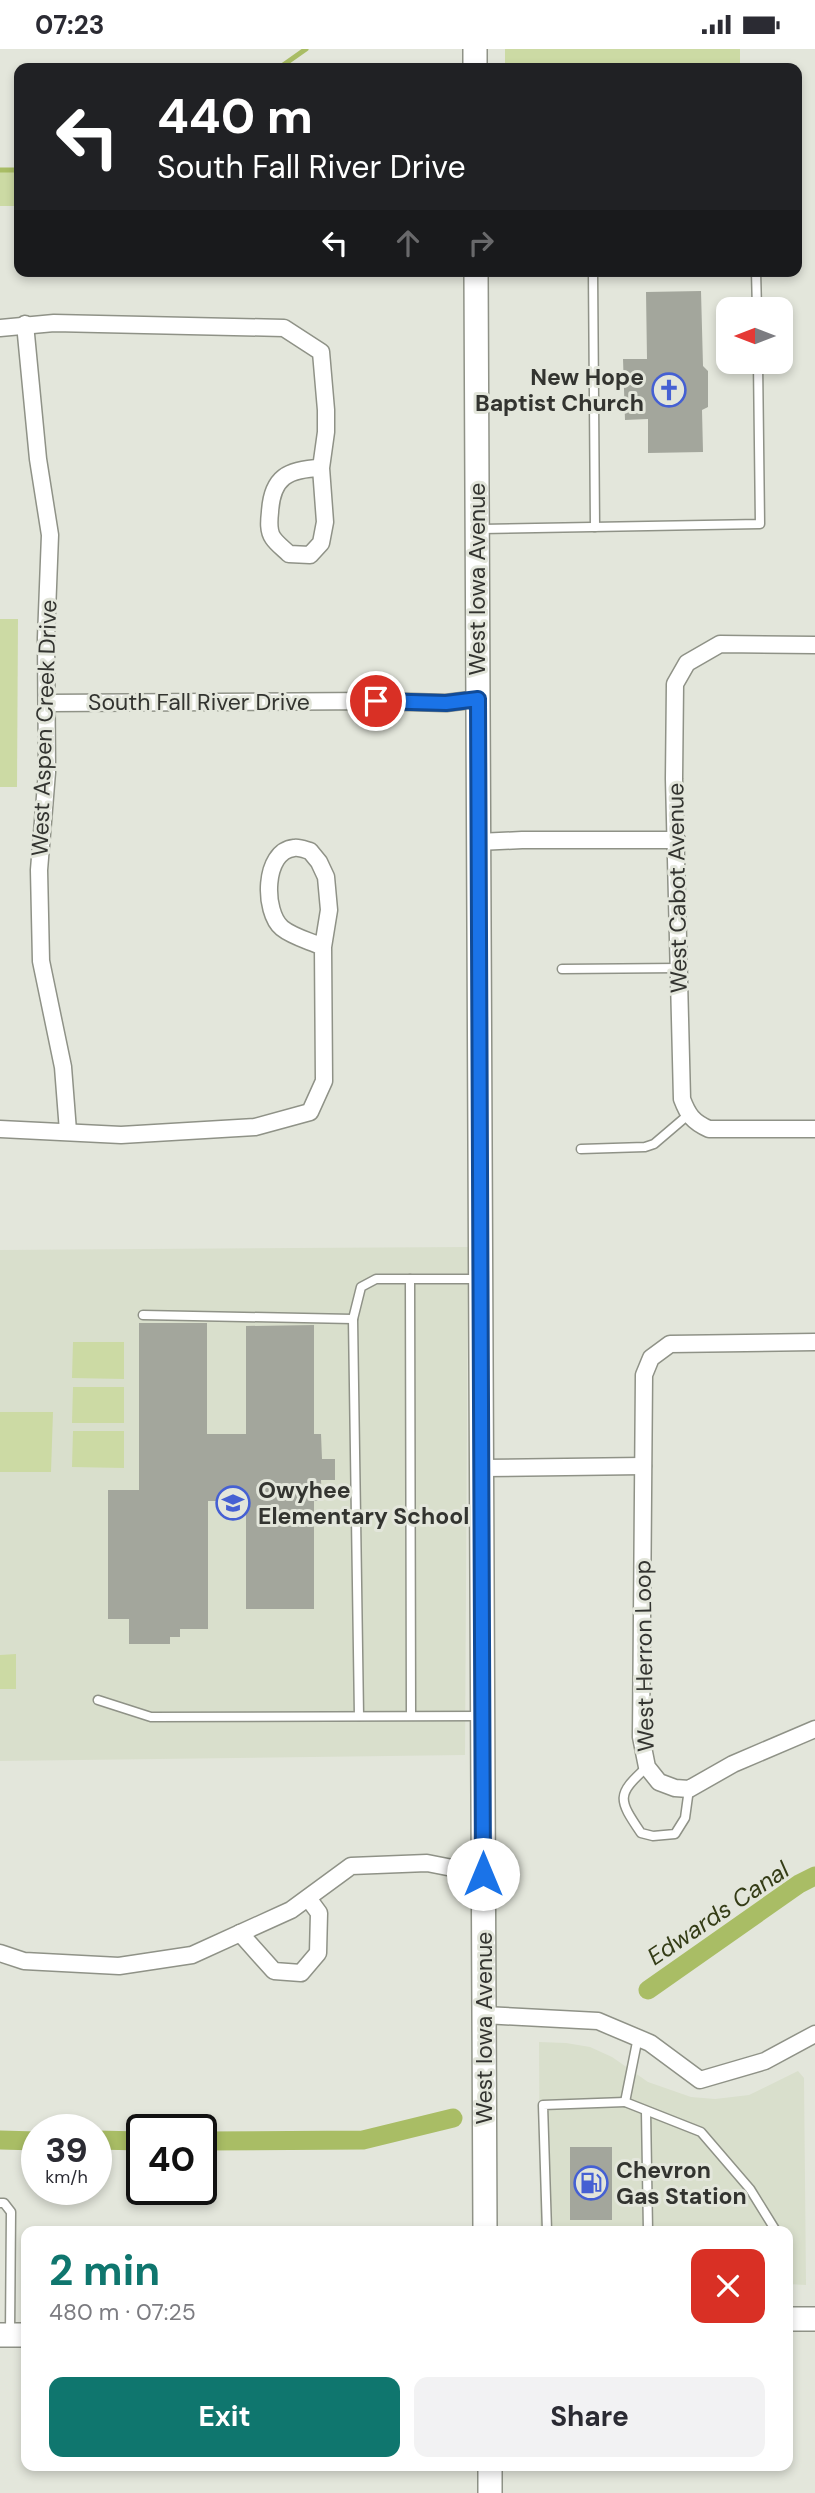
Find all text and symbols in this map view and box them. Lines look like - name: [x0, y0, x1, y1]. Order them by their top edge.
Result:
- text: 07:23: [35, 8, 104, 42]
- text: 440 m: [157, 84, 313, 148]
- icon: left: [42, 91, 133, 182]
- text: South Fall River Drive: [157, 146, 466, 188]
- icon: left: [316, 224, 354, 262]
- icon: ahead: [389, 224, 427, 262]
- icon: right: [462, 224, 500, 262]
- north arrow: [716, 297, 793, 375]
- map controls: [716, 297, 793, 374]
- place label: New Hope Baptist Church: [475, 362, 644, 418]
- church icon: New Hope Baptist Church: [650, 371, 688, 409]
- street label: West Iowa Avenue: [462, 483, 492, 675]
- street label: West Aspen Creek Drive: [25, 599, 63, 857]
- pin: [346, 671, 406, 731]
- icon: arrive: [357, 682, 395, 720]
- street label: South Fall River Drive: [88, 687, 310, 717]
- street label: West Cabot Avenue: [660, 783, 694, 993]
- place label: Owyhee Elementary School: [258, 1475, 470, 1531]
- school or university icon: Owyhee Elementary School: [214, 1484, 252, 1522]
- street label: West Herron Loop: [627, 1560, 661, 1752]
- position arrow: [446, 1837, 520, 1911]
- water label: Edwards Canal: [641, 1854, 795, 1972]
- street label: West Iowa Avenue: [469, 1932, 499, 2124]
- speed limit sign: 40: [126, 2114, 217, 2205]
- text: 39: [45, 2127, 88, 2173]
- place label: Chevron Gas Station: [616, 2155, 747, 2211]
- fuel station icon: Chevron Gas Station: [572, 2164, 610, 2202]
- text: km/h: [45, 2165, 88, 2189]
- text: 2 min: [49, 2243, 160, 2298]
- button: close: [691, 2249, 765, 2323]
- text: 480 m · 07:25: [49, 2297, 196, 2327]
- button: Exit: [49, 2377, 400, 2457]
- button: Share: [414, 2377, 765, 2457]

